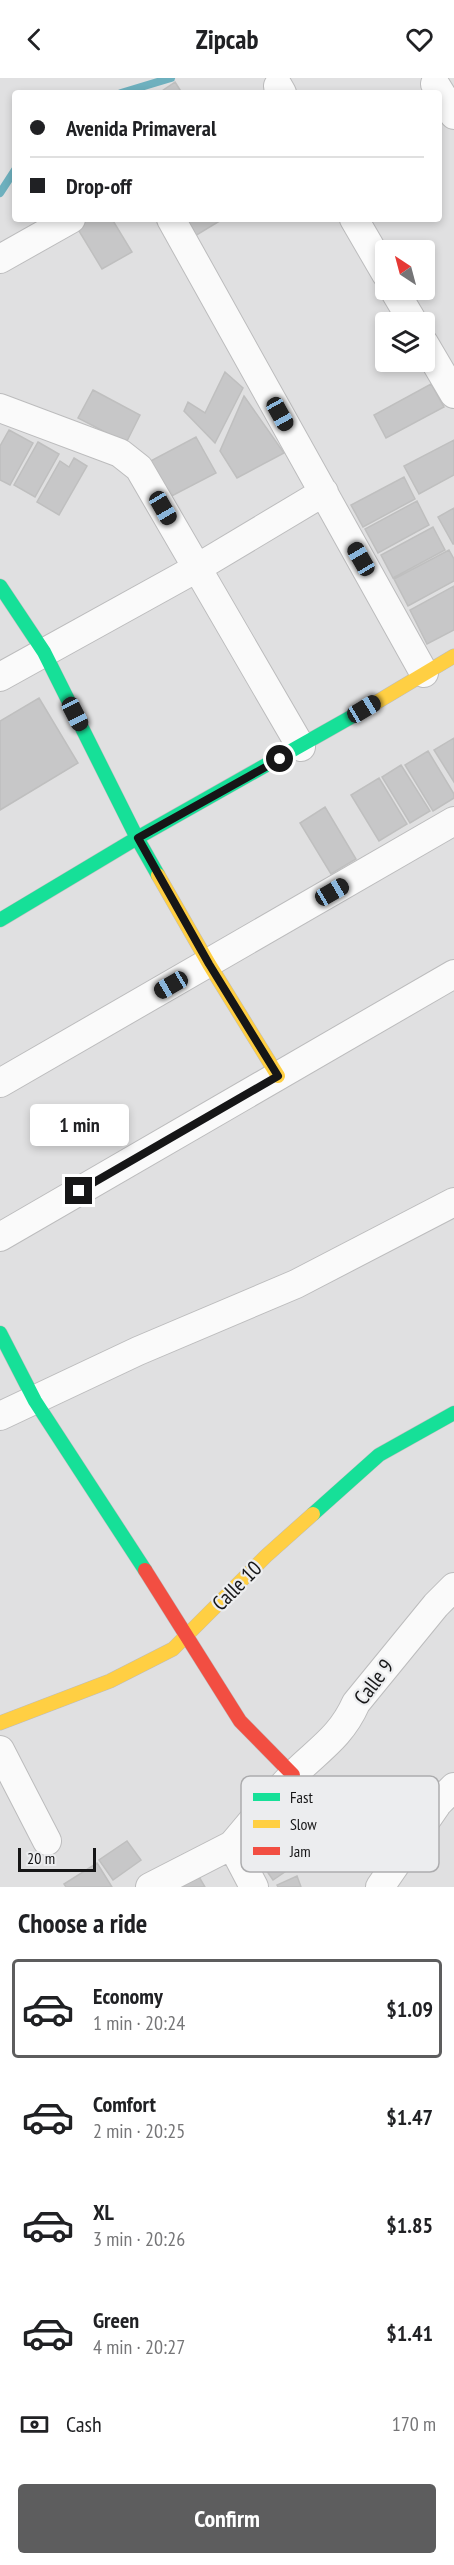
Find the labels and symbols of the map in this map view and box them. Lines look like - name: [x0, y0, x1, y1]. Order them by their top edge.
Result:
- north arrow: [375, 240, 435, 300]
- car: [263, 394, 297, 434]
- car: [146, 488, 180, 528]
- car: [344, 539, 378, 579]
- car: [344, 692, 384, 726]
- car: [59, 694, 91, 734]
- route start: [266, 745, 293, 772]
- car: [312, 875, 352, 909]
- car: [151, 968, 191, 1002]
- callout: 1 min: [29, 1104, 128, 1146]
- route end: [65, 1177, 92, 1204]
- street label: Calle 10: [206, 1555, 267, 1616]
- street label: Calle 9: [348, 1654, 399, 1710]
- legend: [241, 1776, 439, 1872]
- text: Fast: [290, 1787, 313, 1807]
- text: Slow: [290, 1814, 317, 1834]
- text: Jam: [289, 1841, 311, 1861]
- scale bar: [18, 1845, 96, 1872]

